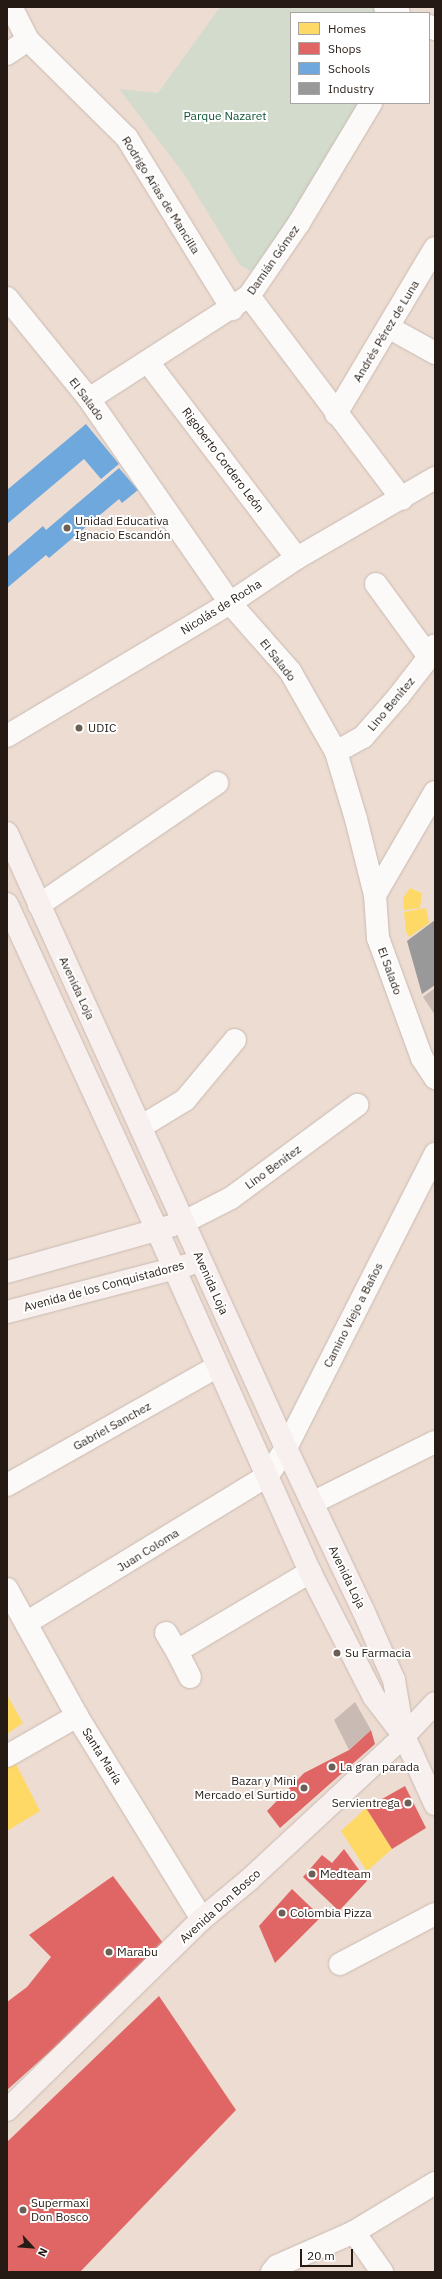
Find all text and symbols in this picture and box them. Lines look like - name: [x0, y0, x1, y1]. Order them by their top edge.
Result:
- legend: [290, 12, 430, 104]
- text: Homes: [328, 21, 366, 36]
- text: Shops: [328, 41, 361, 56]
- text: Schools: [328, 61, 370, 76]
- text: Industry: [328, 81, 374, 96]
- park label: Parque Nazaret: [183, 109, 267, 123]
- street label: Rodrigo Arias de Mancilla: [119, 134, 203, 256]
- street label: Damián Gómez: [244, 222, 302, 298]
- street label: Andrés Pérez de Luna: [350, 277, 422, 385]
- street label: El Salado: [66, 375, 108, 423]
- street label: Rigoberto Cordero León: [179, 405, 267, 515]
- place label: Unidad Educativa Ignacio Escandón: [75, 514, 171, 542]
- marker: Unidad Educativa Ignacio Escandón: [62, 523, 72, 533]
- street label: Nicolás de Rocha: [178, 576, 264, 638]
- street label: El Salado: [257, 636, 299, 684]
- street label: Lino Benítez: [364, 674, 418, 734]
- place label: UDIC: [88, 721, 116, 735]
- marker: UDIC: [73, 722, 85, 734]
- street label: El Salado: [375, 945, 405, 997]
- street label: Avenida Loja: [56, 954, 98, 1022]
- street label: Lino Benítez: [242, 1142, 304, 1192]
- street label: Avenida Loja: [191, 1249, 231, 1317]
- street label: Avenida de los Conquistadores: [22, 1258, 186, 1314]
- street label: Camino Viejo a Baños: [320, 1260, 386, 1370]
- street label: Gabriel Sanchez: [70, 1399, 154, 1453]
- street label: Juan Coloma: [114, 1525, 182, 1575]
- street label: Avenida Loja: [326, 1543, 368, 1611]
- place label: Su Farmacia: [345, 1646, 411, 1660]
- marker: Su Farmacia: [332, 1648, 342, 1658]
- street label: Santa María: [79, 1725, 125, 1787]
- place label: La gran parada: [340, 1760, 419, 1774]
- marker: La gran parada: [327, 1762, 337, 1772]
- place label: Bazar y Mini Mercado el Surtido: [195, 1774, 296, 1802]
- marker: Bazar y Mini Mercado el Surtido: [299, 1783, 309, 1793]
- place label: Servientrega: [332, 1796, 400, 1810]
- marker: Servientrega: [403, 1798, 413, 1808]
- street label: Avenida Don Bosco: [177, 1866, 263, 1946]
- place label: Medteam: [320, 1867, 371, 1881]
- marker: Medteam: [307, 1869, 317, 1879]
- place label: Colombia Pizza: [290, 1906, 372, 1920]
- marker: Colombia Pizza: [277, 1908, 287, 1918]
- place label: Marabu: [117, 1945, 158, 1959]
- marker: Marabu: [104, 1947, 114, 1957]
- place label: Supermaxi Don Bosco: [31, 2196, 89, 2224]
- marker: Supermaxi Don Bosco: [18, 2205, 28, 2215]
- north arrow: [12, 2227, 52, 2267]
- scale bar: [302, 2241, 355, 2267]
- text: N: [35, 2246, 51, 2259]
- text: 20 m: [307, 2248, 335, 2263]

